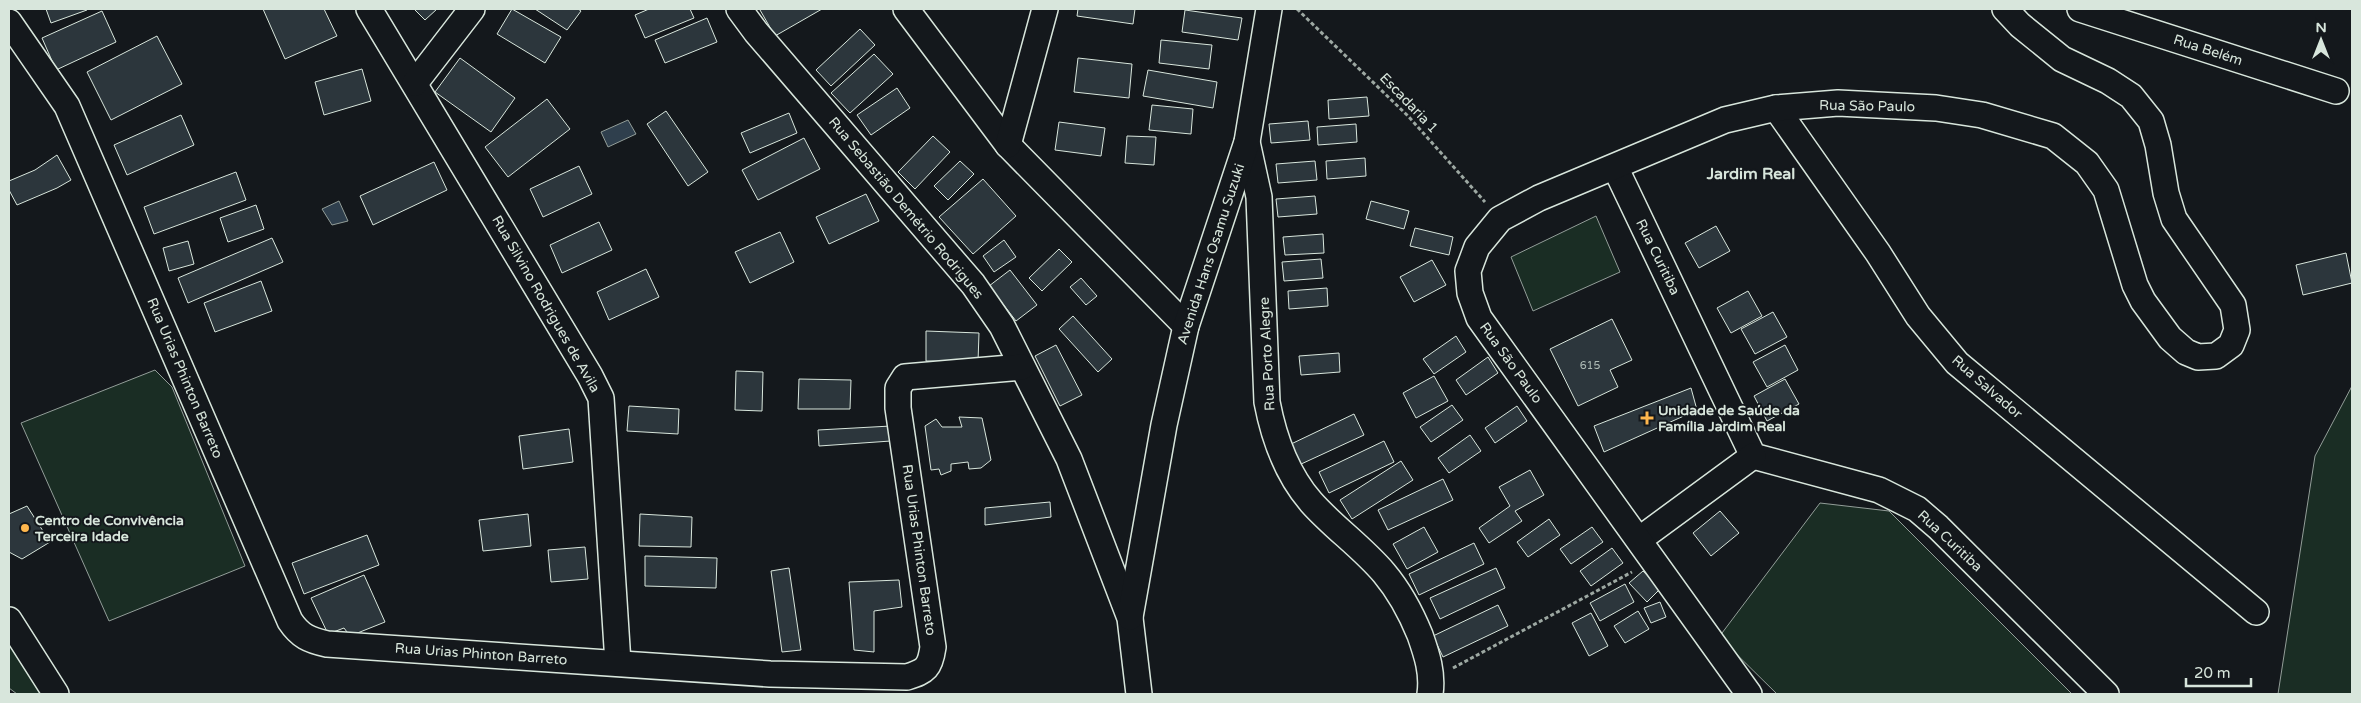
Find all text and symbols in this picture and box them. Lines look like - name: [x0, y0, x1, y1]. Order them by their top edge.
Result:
- north arrow: [2296, 15, 2346, 65]
- text: N: [2315, 19, 2327, 36]
- street label: Rua Belém: [2171, 31, 2245, 69]
- street label: Escadaria 1: [1376, 69, 1442, 137]
- street label: Rua São Paulo: [1819, 97, 1915, 115]
- street label: Rua Sebastião Demétrio Rodrigues: [825, 114, 987, 303]
- street label: Avenida Hans Osamu Suzuki: [1174, 161, 1248, 347]
- district label: Jardim Real: [1706, 164, 1795, 184]
- street label: Rua Silvino Rodrigues de Avila: [488, 213, 604, 395]
- street label: Rua Curitiba: [1632, 216, 1684, 298]
- street label: Rua Urias Phinton Barreto: [143, 295, 227, 461]
- street label: Rua Porto Alegre: [1256, 296, 1278, 411]
- street label: Rua São Paulo: [1476, 319, 1546, 407]
- street label: Rua Salvador: [1948, 352, 2026, 423]
- house number: 615: [1580, 359, 1600, 372]
- place label: Unidade de Saúde da Família Jardim Real: [1658, 402, 1800, 435]
- marker: Unidade de Saúde da Família Jardim Real: [1640, 411, 1654, 425]
- street label: Rua Urias Phinton Barreto: [899, 463, 939, 637]
- street label: Rua Curitiba: [1914, 507, 1986, 575]
- place label: Centro de Convivência Terceira Idade: [34, 512, 184, 545]
- marker: Centro de Convivência Terceira Idade: [19, 522, 31, 534]
- street label: Rua Urias Phinton Barreto: [394, 639, 568, 669]
- scale bar: [2186, 656, 2251, 688]
- text: 20 m: [2194, 664, 2231, 682]

